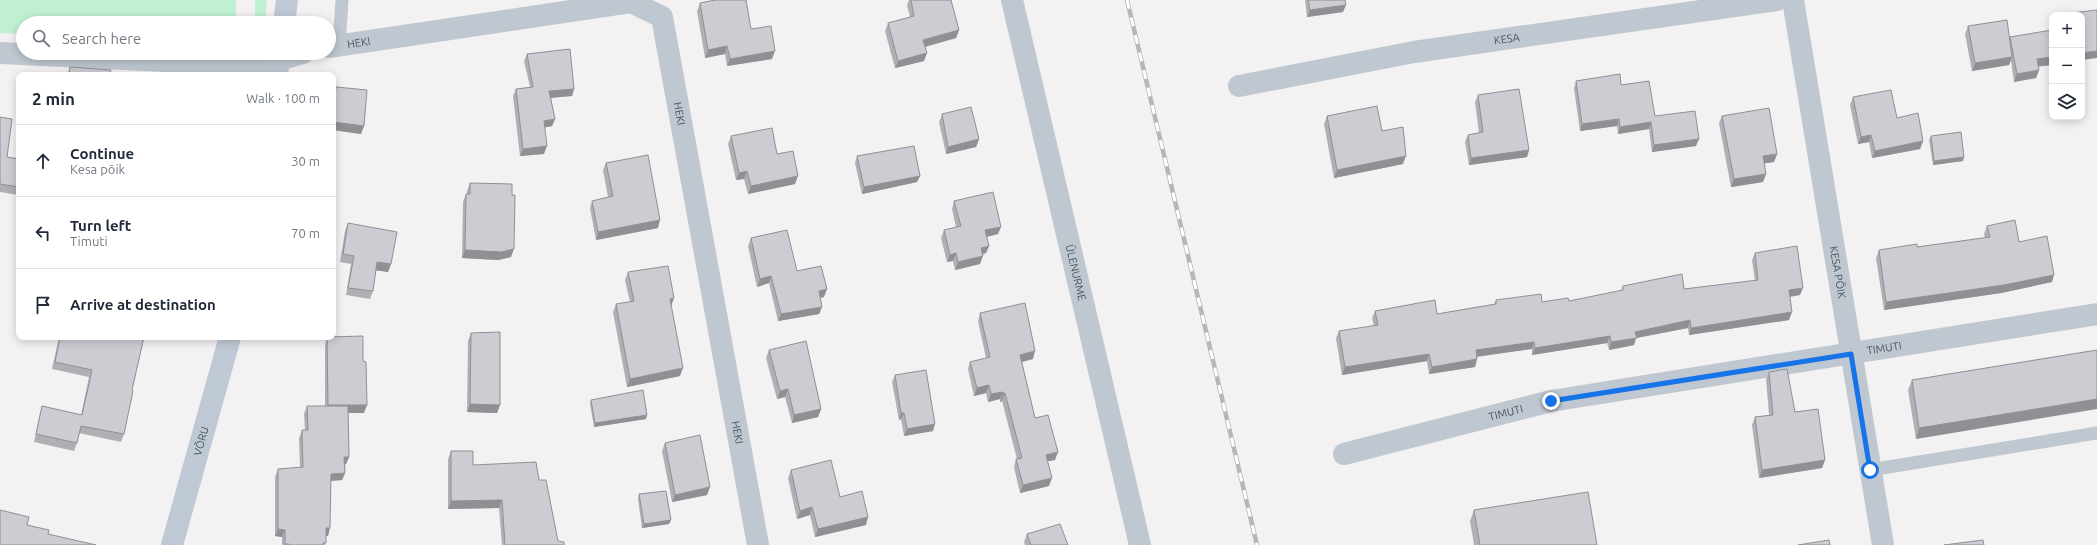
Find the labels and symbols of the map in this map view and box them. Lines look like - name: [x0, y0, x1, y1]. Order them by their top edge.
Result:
- street label: KESA: [1493, 31, 1521, 46]
- street label: HEKI: [346, 35, 371, 50]
- street label: HEKI: [672, 101, 688, 126]
- street label: ÜLENURME: [1064, 243, 1088, 302]
- street label: KESA PÕIK: [1828, 245, 1848, 300]
- street label: TIMUTI: [1866, 339, 1902, 357]
- route end: [1542, 392, 1560, 410]
- street label: TIMUTI: [1487, 402, 1524, 423]
- street label: HEKI: [730, 420, 746, 445]
- street label: VÕRU: [191, 425, 211, 457]
- route start: [1861, 461, 1879, 479]

